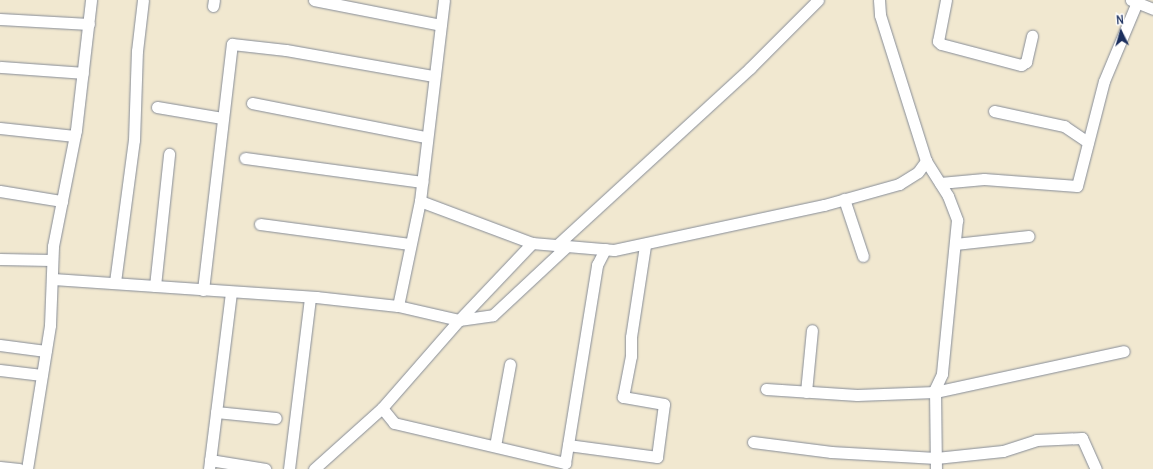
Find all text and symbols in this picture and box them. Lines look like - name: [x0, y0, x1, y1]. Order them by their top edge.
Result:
- north arrow: [1101, 12, 1141, 52]
- text: N: [1116, 13, 1124, 27]

